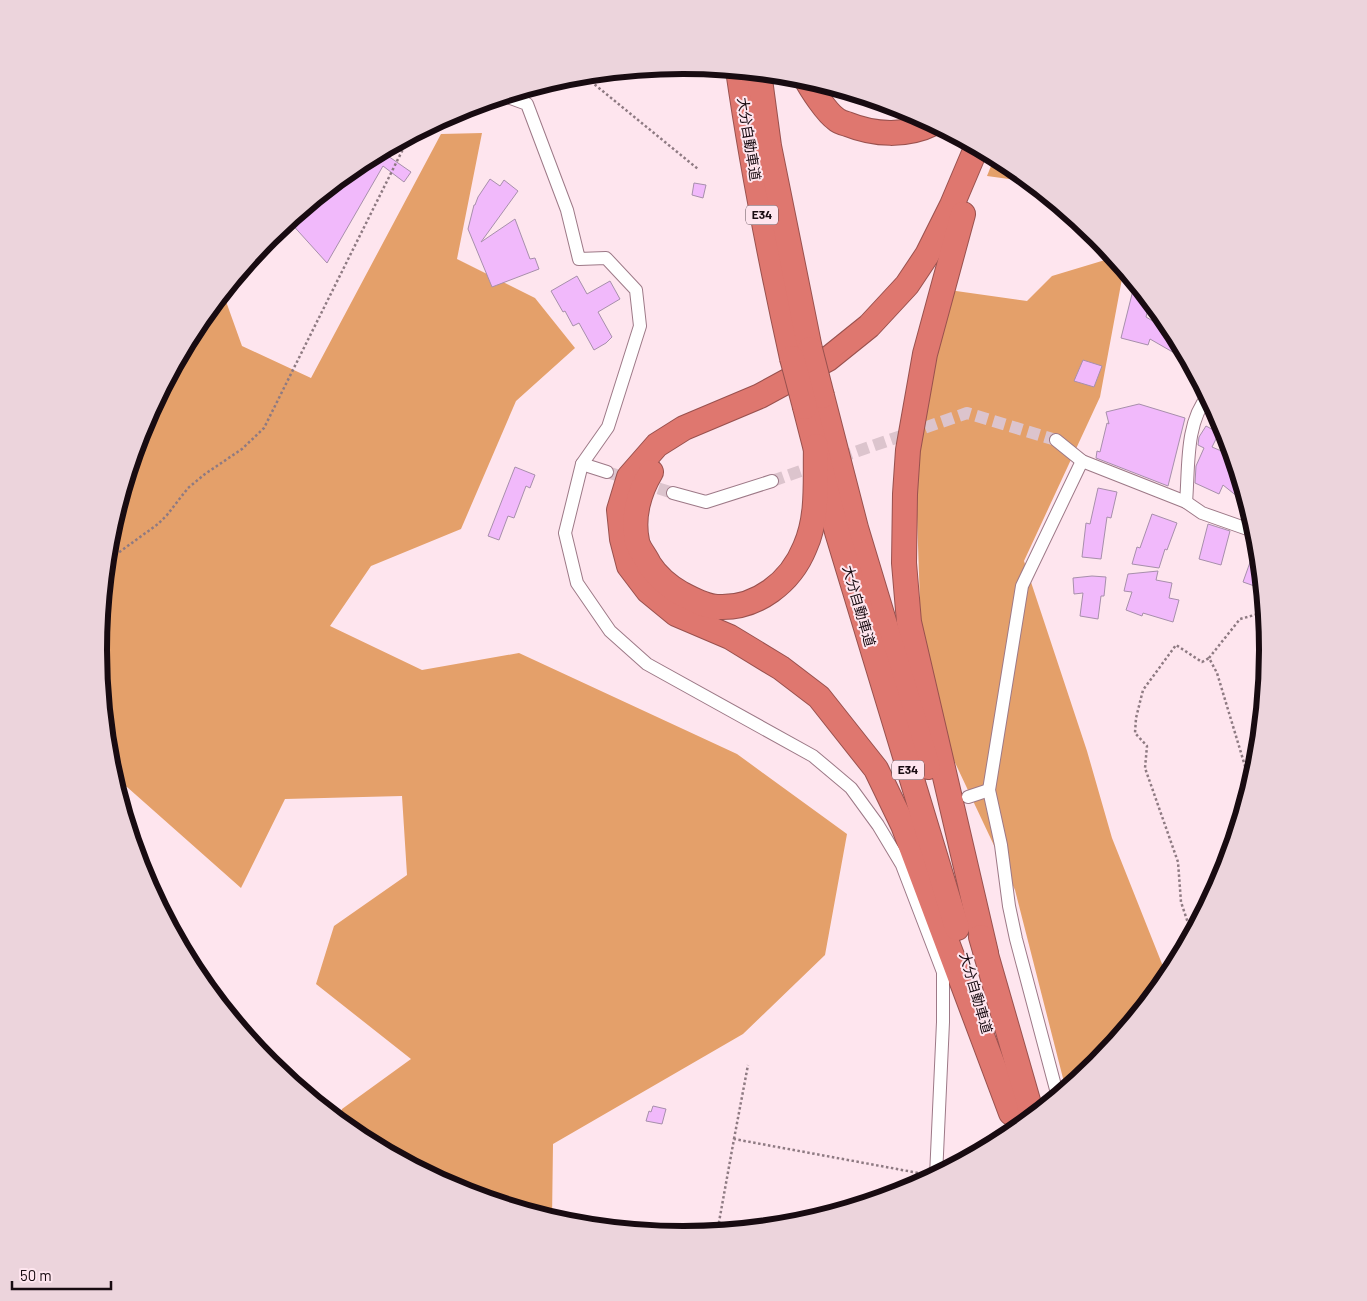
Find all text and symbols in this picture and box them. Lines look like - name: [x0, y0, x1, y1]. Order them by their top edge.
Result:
- street label: 大分自動車道: [735, 96, 764, 182]
- road number: E34: [746, 206, 778, 224]
- street label: 大分自動車道: [840, 563, 879, 649]
- road number: E34: [892, 760, 924, 780]
- street label: 大分自動車道: [957, 950, 996, 1036]
- scale bar: [12, 1258, 111, 1290]
- text: 50 m: [20, 1266, 52, 1284]

